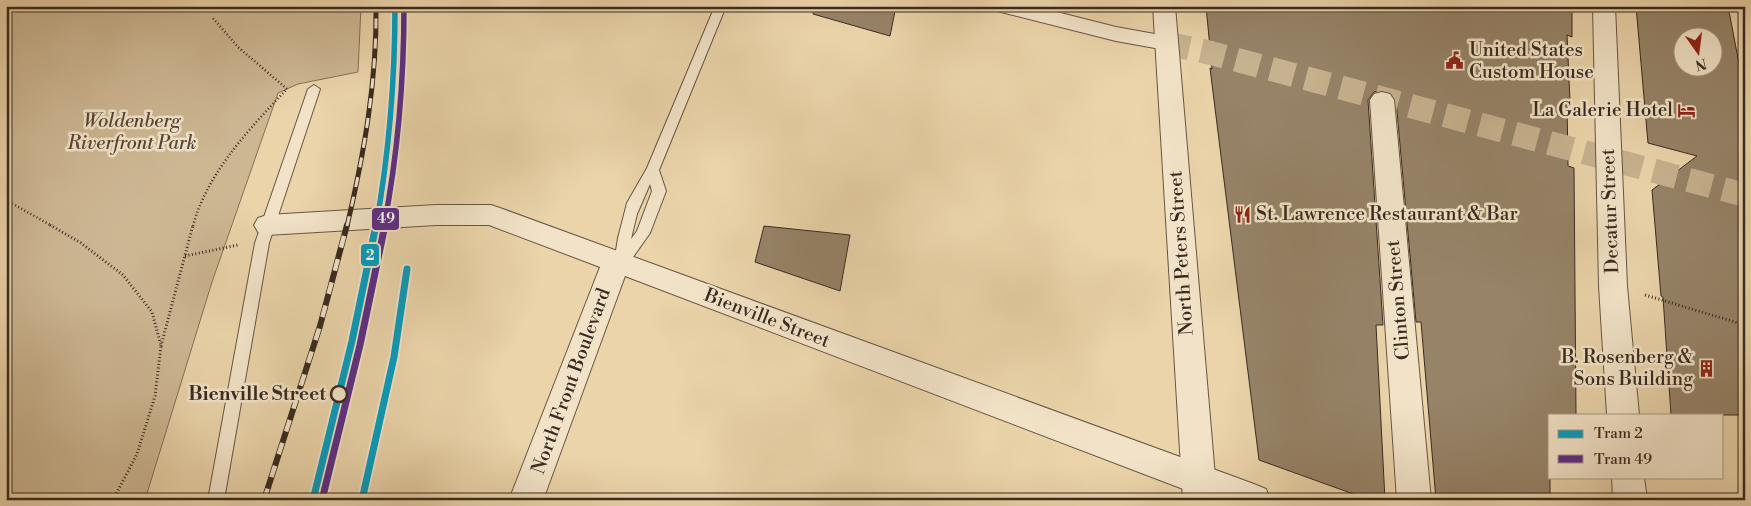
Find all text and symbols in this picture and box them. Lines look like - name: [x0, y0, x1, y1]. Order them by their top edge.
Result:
- north arrow: [1674, 28, 1724, 78]
- place label: United States Custom House: [1469, 38, 1594, 84]
- public building icon: United States Custom House: [1445, 51, 1465, 71]
- text: N: [1693, 54, 1708, 74]
- place label: La Galerie Hotel: [1532, 98, 1673, 122]
- hotel icon: La Galerie Hotel: [1677, 100, 1697, 120]
- park label: Woldenberg Riverfront Park: [67, 109, 196, 155]
- street label: Decatur Street: [1596, 148, 1624, 274]
- street label: North Peters Street: [1163, 170, 1199, 336]
- place label: St. Lawrence Restaurant & Bar: [1256, 202, 1518, 226]
- restaurant icon: St. Lawrence Restaurant & Bar: [1232, 204, 1252, 224]
- line badge: 49: [371, 207, 400, 231]
- text: 49: [377, 210, 395, 228]
- street label: Clinton Street: [1381, 239, 1415, 361]
- line badge: 2: [360, 243, 380, 267]
- text: 2: [366, 247, 375, 265]
- street label: Bienville Street: [700, 283, 833, 353]
- street label: North Front Boulevard: [526, 284, 616, 477]
- place label: B. Rosenberg & Sons Building: [1560, 345, 1694, 391]
- building icon: B. Rosenberg & Sons Building: [1697, 358, 1717, 378]
- place label: Bienville Street: [188, 382, 326, 406]
- marker: Bienville Street: [330, 385, 348, 403]
- legend: [1548, 414, 1724, 478]
- text: Tram 2: [1594, 424, 1643, 443]
- text: Tram 49: [1594, 450, 1652, 469]

